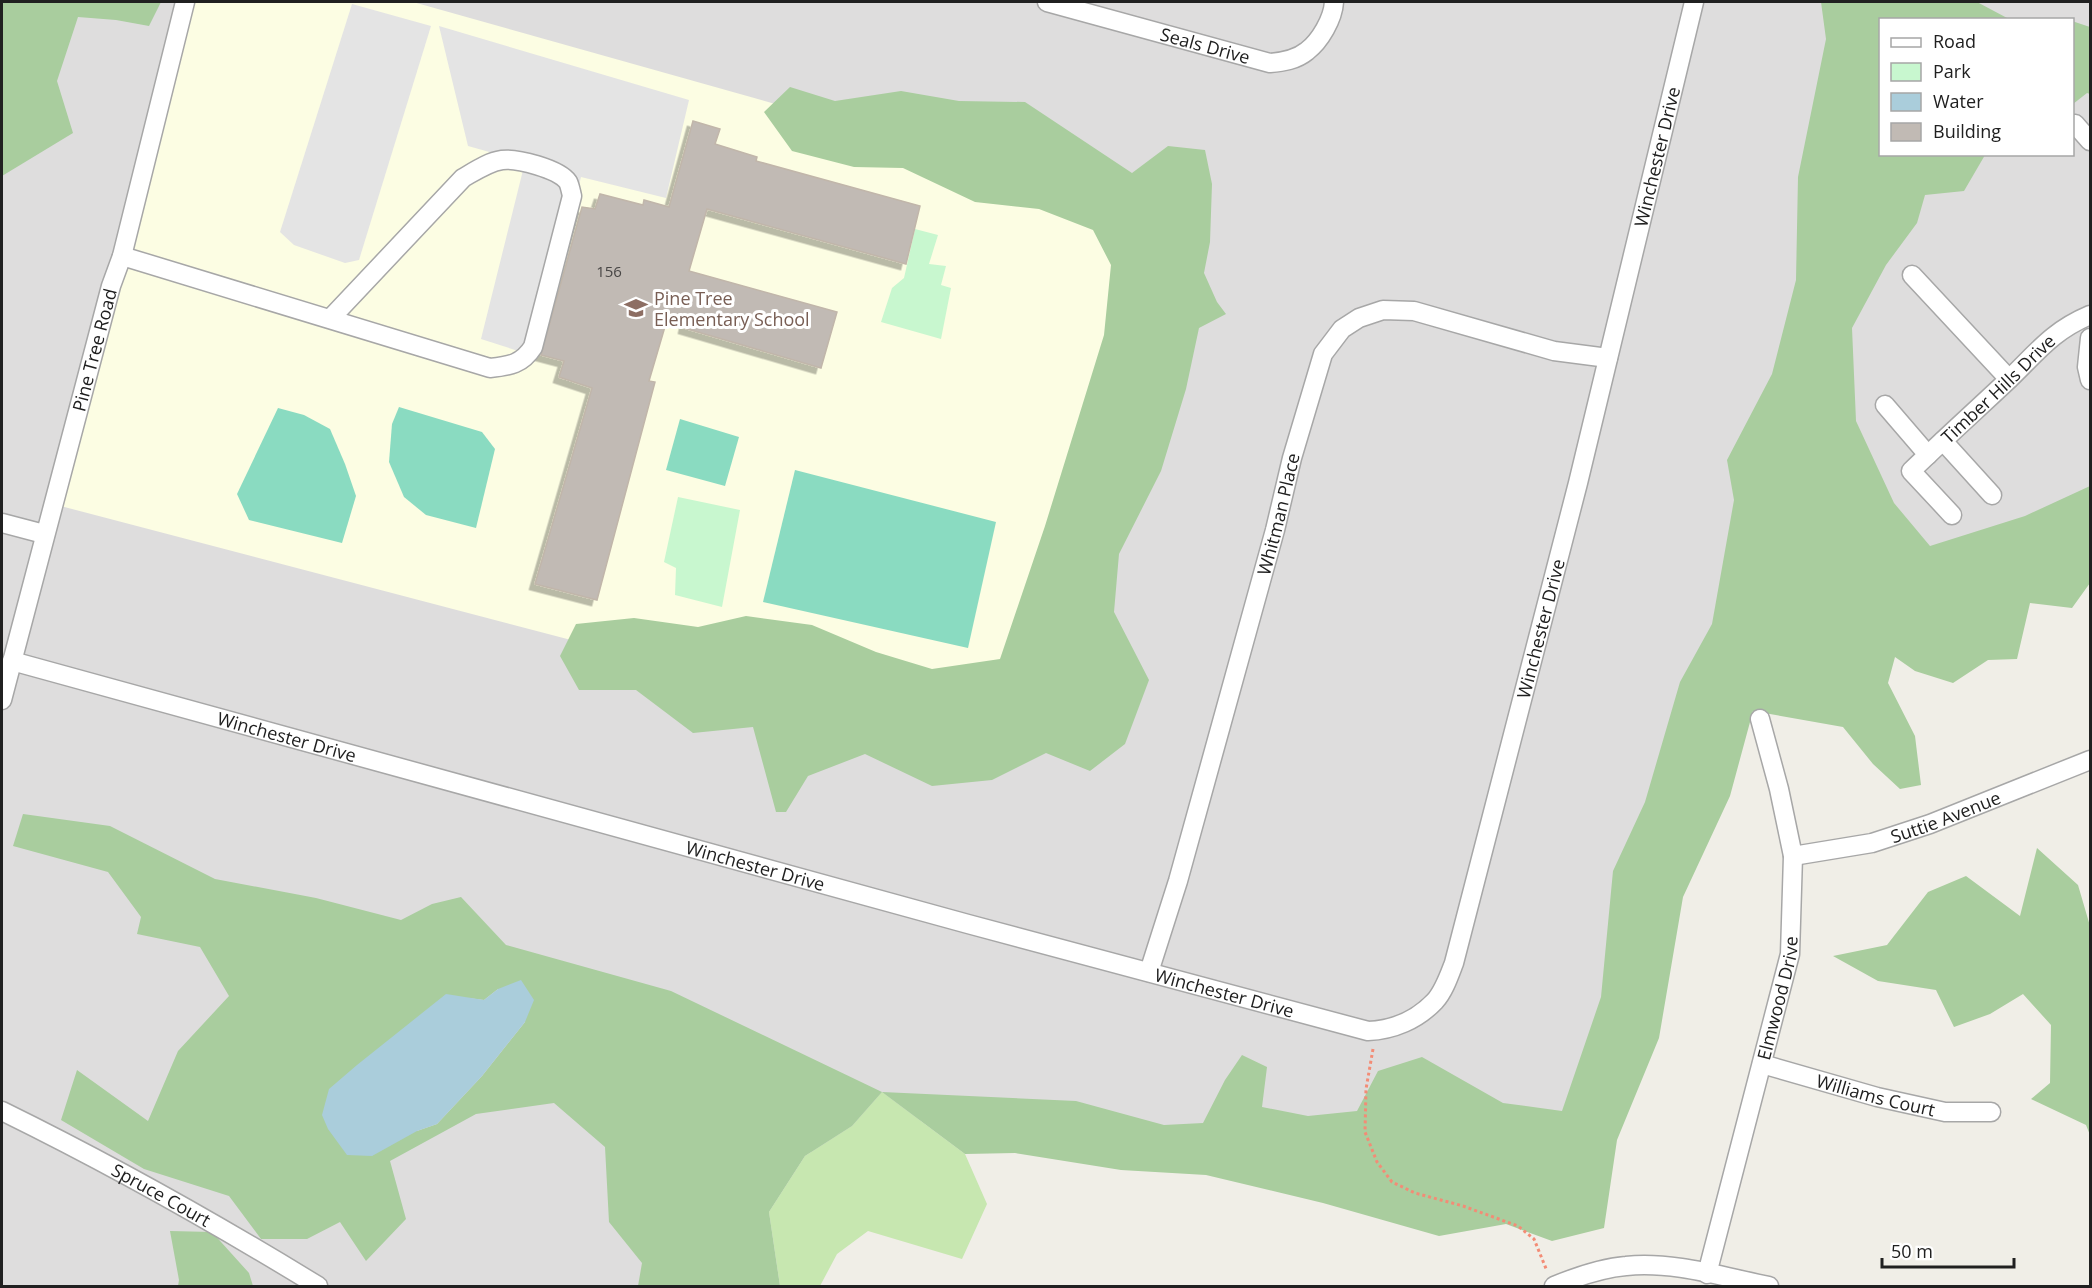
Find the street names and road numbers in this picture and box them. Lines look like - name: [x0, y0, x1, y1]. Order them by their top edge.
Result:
- street label: Seals Drive: [1158, 22, 1253, 69]
- street label: Winchester Drive: [1628, 84, 1685, 229]
- street label: Pine Tree Road: [66, 286, 122, 414]
- street label: Timber Hills Drive: [1936, 329, 2060, 448]
- street label: Whitman Place: [1251, 450, 1305, 578]
- street label: Winchester Drive: [1511, 556, 1570, 701]
- street label: Winchester Drive: [215, 706, 359, 767]
- street label: Suttie Avenue: [1887, 785, 2004, 848]
- street label: Winchester Drive: [683, 835, 828, 896]
- street label: Elmwood Drive: [1751, 936, 1803, 1062]
- street label: Winchester Drive: [1152, 963, 1297, 1023]
- street label: Williams Court: [1814, 1068, 1937, 1121]
- street label: Spruce Court: [108, 1158, 215, 1232]

